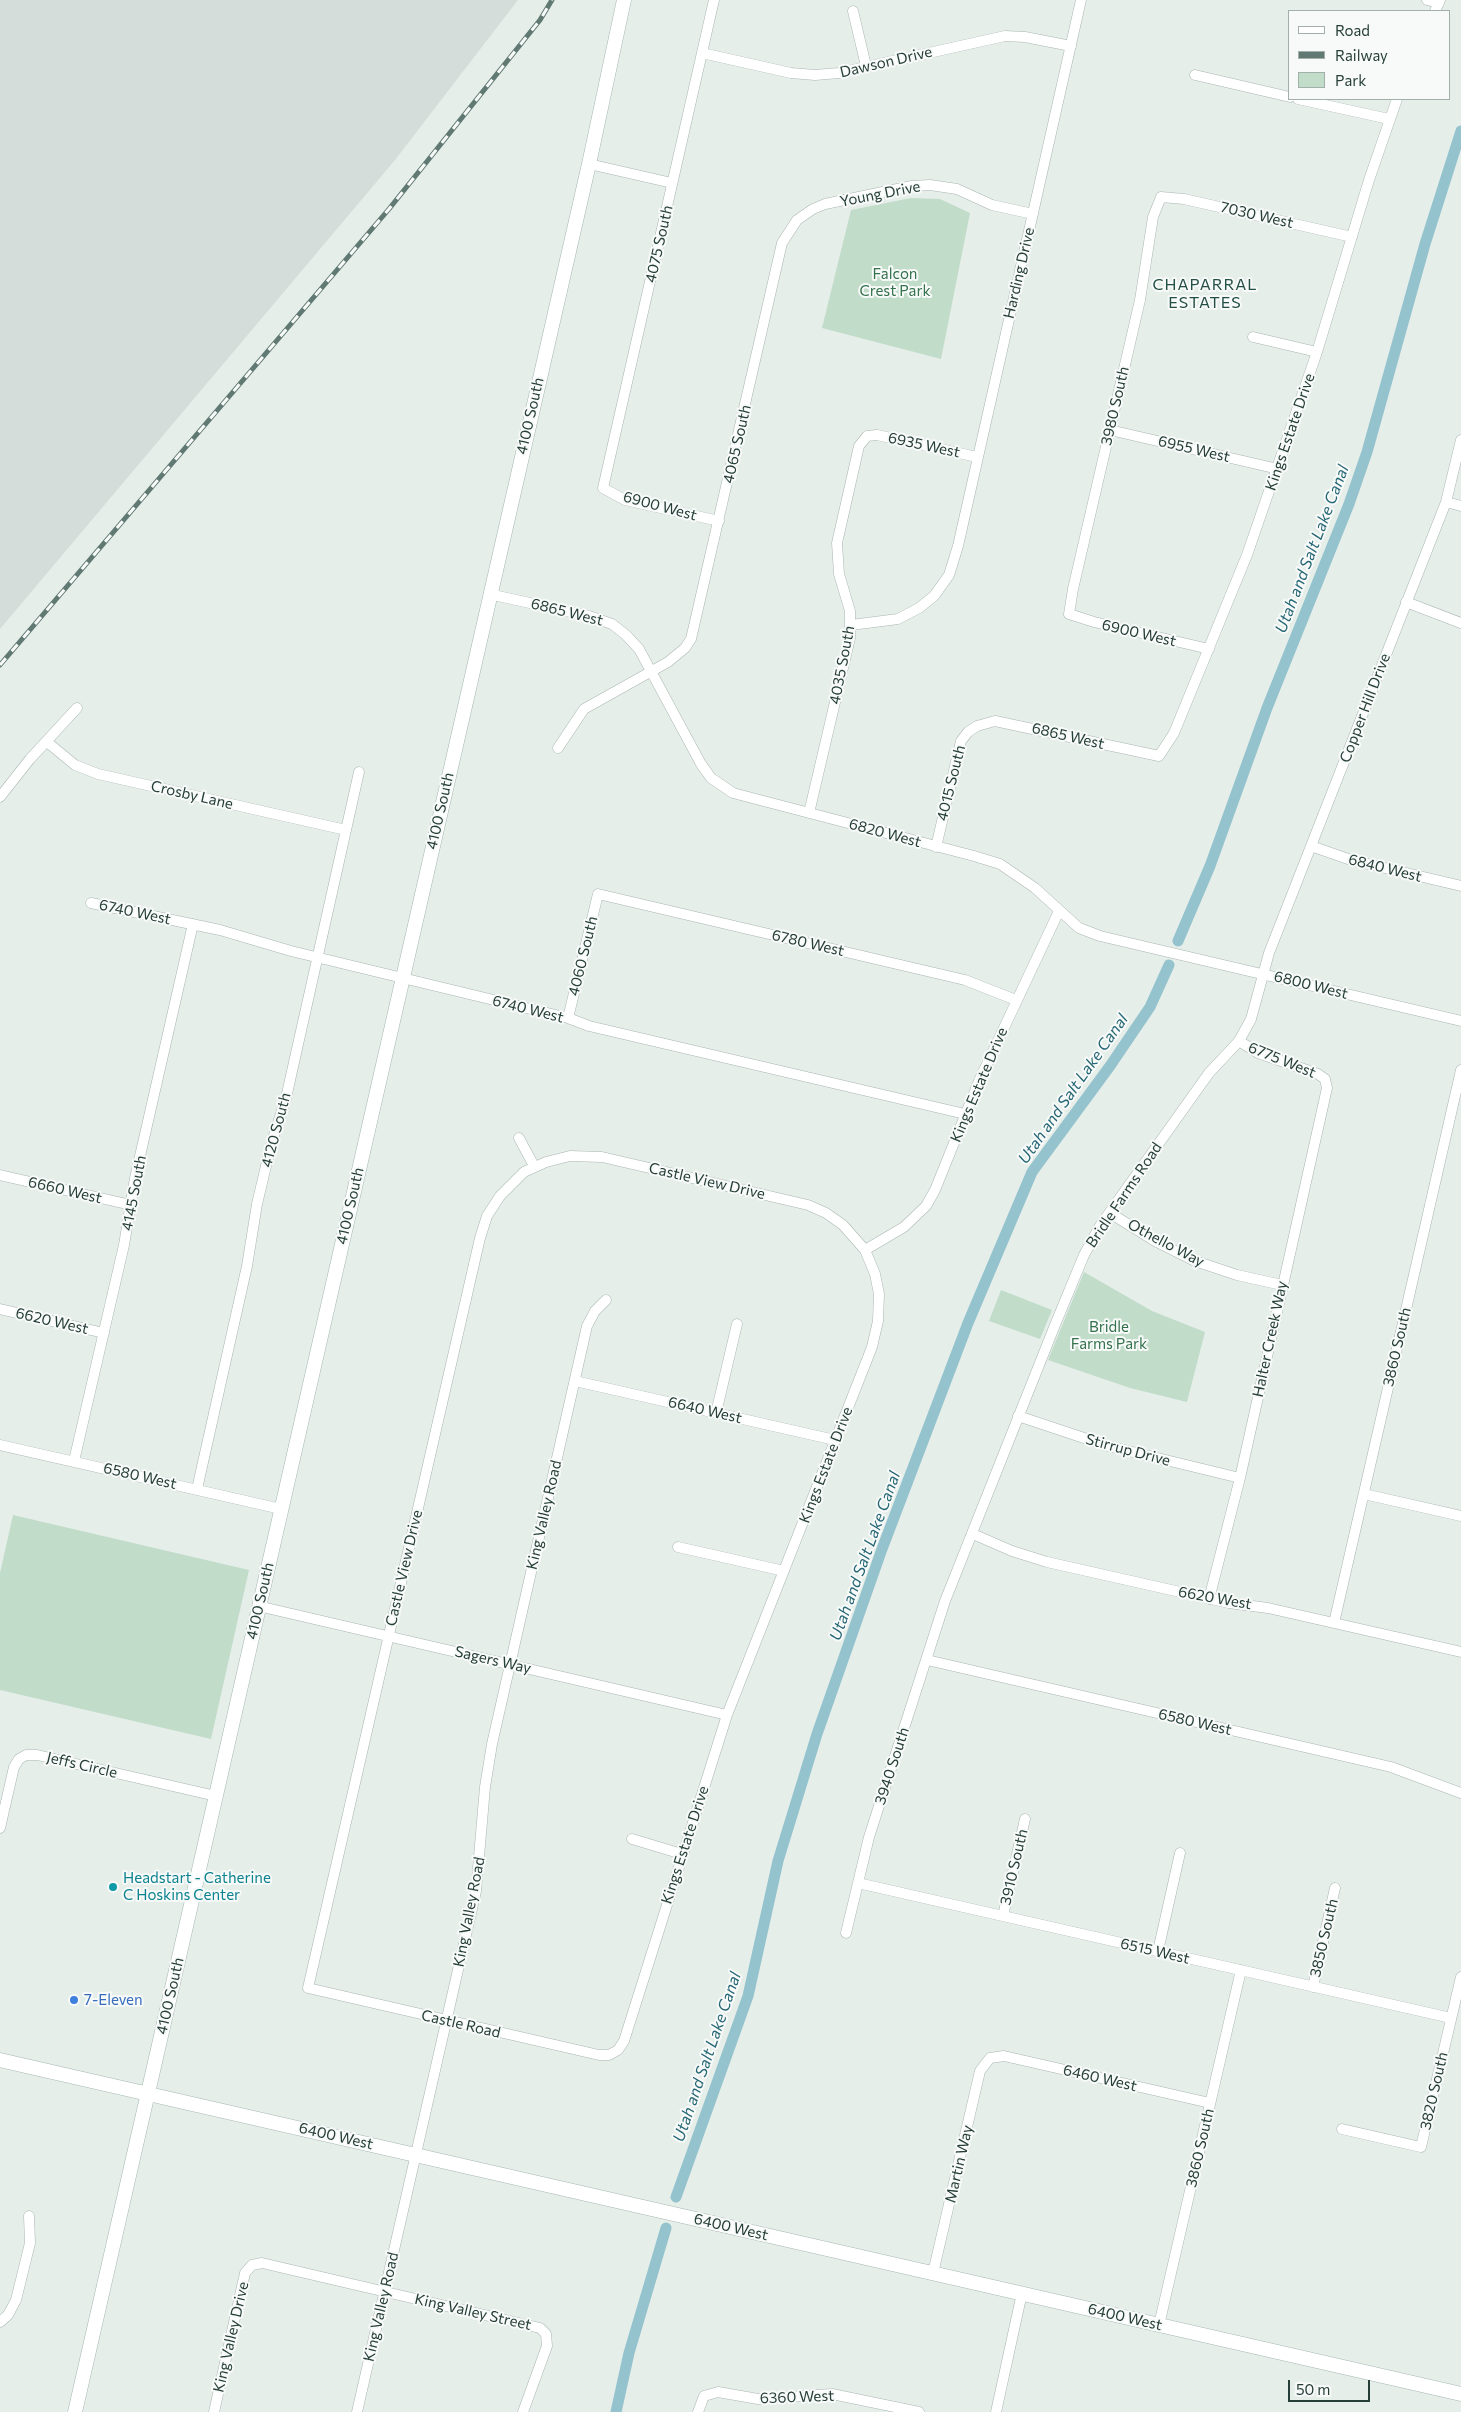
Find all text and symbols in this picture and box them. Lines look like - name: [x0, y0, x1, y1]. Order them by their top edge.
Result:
- legend: [1288, 10, 1451, 100]
- text: Road: [1335, 21, 1370, 39]
- street label: Dawson Drive: [838, 43, 934, 81]
- text: Railway: [1335, 46, 1388, 64]
- text: Park: [1335, 71, 1366, 89]
- street label: Young Drive: [838, 177, 922, 211]
- street label: 7030 West: [1219, 198, 1295, 232]
- street label: 4075 South: [641, 203, 677, 285]
- street label: Harding Drive: [1000, 226, 1038, 320]
- park label: Falcon Crest Park: [859, 265, 931, 300]
- district label: CHAPARRAL ESTATES: [1151, 275, 1259, 313]
- street label: 3980 South: [1097, 365, 1133, 447]
- street label: Kings Estate Drive: [1261, 371, 1319, 493]
- street label: 4100 South: [512, 376, 548, 456]
- street label: 4065 South: [719, 403, 755, 485]
- street label: 6935 West: [886, 429, 962, 461]
- street label: 6955 West: [1156, 432, 1232, 466]
- water label: Utah and Salt Lake Canal: [1271, 462, 1353, 636]
- street label: 6900 West: [621, 488, 699, 524]
- street label: 6865 West: [529, 594, 605, 630]
- street label: 6900 West: [1100, 616, 1178, 650]
- street label: 4035 South: [826, 624, 858, 706]
- street label: Copper Hill Drive: [1336, 651, 1394, 765]
- street label: 6865 West: [1030, 719, 1106, 753]
- street label: 4015 South: [933, 743, 969, 823]
- street label: 4100 South: [422, 771, 458, 851]
- street label: Crosby Lane: [149, 777, 235, 813]
- street label: 6820 West: [847, 815, 923, 851]
- street label: 6840 West: [1346, 850, 1424, 886]
- street label: 6740 West: [98, 896, 172, 928]
- street label: 4060 South: [564, 914, 602, 998]
- street label: 6780 West: [770, 926, 846, 960]
- street label: 6800 West: [1272, 967, 1350, 1003]
- street label: 6740 West: [490, 991, 566, 1027]
- water label: Utah and Salt Lake Canal: [1014, 1010, 1132, 1168]
- street label: Kings Estate Drive: [947, 1025, 1011, 1145]
- street label: 6775 West: [1246, 1038, 1318, 1082]
- street label: 4120 South: [257, 1091, 295, 1169]
- street label: Bridle Farms Road: [1082, 1139, 1166, 1251]
- street label: 4145 South: [118, 1154, 150, 1232]
- street label: Castle View Drive: [647, 1159, 767, 1203]
- street label: 4100 South: [332, 1166, 368, 1246]
- street label: 6660 West: [26, 1173, 104, 1207]
- street label: Othello Way: [1125, 1215, 1207, 1271]
- street label: Halter Creek Way: [1249, 1279, 1291, 1399]
- street label: 6620 West: [14, 1304, 90, 1338]
- street label: 3860 South: [1379, 1306, 1415, 1388]
- park label: Bridle Farms Park: [1071, 1318, 1147, 1353]
- street label: 6640 West: [666, 1393, 744, 1427]
- street label: Kings Estate Drive: [796, 1404, 856, 1526]
- street label: Stirrup Drive: [1084, 1430, 1172, 1470]
- street label: King Valley Road: [523, 1458, 565, 1572]
- street label: 6580 West: [102, 1459, 178, 1493]
- water label: Utah and Salt Lake Canal: [825, 1469, 905, 1643]
- street label: Castle View Drive: [382, 1508, 426, 1628]
- street label: 4100 South: [242, 1561, 278, 1641]
- street label: 6620 West: [1177, 1583, 1253, 1613]
- street label: Sagers Way: [453, 1642, 533, 1678]
- street label: 6580 West: [1157, 1705, 1233, 1739]
- street label: 3940 South: [871, 1725, 913, 1807]
- street label: Jeffs Circle: [45, 1748, 119, 1782]
- street label: Kings Estate Drive: [657, 1784, 713, 1906]
- street label: 3910 South: [997, 1827, 1031, 1907]
- street label: King Valley Road: [449, 1855, 489, 1969]
- place label: Headstart - Catherine C Hoskins Center: [123, 1869, 271, 1904]
- marker: Headstart - Catherine C Hoskins Center: [107, 1881, 119, 1893]
- street label: 3850 South: [1306, 1897, 1342, 1979]
- street label: 6515 West: [1119, 1934, 1191, 1968]
- street label: 4100 South: [152, 1956, 188, 2036]
- water label: Utah and Salt Lake Canal: [669, 1970, 745, 2144]
- place label: 7-Eleven: [84, 1991, 143, 2009]
- marker: 7-Eleven: [68, 1994, 80, 2006]
- street label: Castle Road: [420, 2006, 502, 2042]
- street label: 3820 South: [1416, 2050, 1452, 2132]
- street label: 6460 West: [1061, 2061, 1139, 2095]
- street label: 3860 South: [1182, 2107, 1218, 2189]
- street label: 6400 West: [297, 2119, 375, 2153]
- street label: Martin Way: [941, 2123, 977, 2205]
- street label: 6400 West: [692, 2210, 770, 2244]
- street label: King Valley Road: [360, 2250, 402, 2364]
- street label: King Valley Drive: [210, 2280, 252, 2394]
- street label: King Valley Street: [413, 2290, 533, 2334]
- street label: 6400 West: [1086, 2300, 1164, 2334]
- scale bar: [1291, 2370, 1374, 2402]
- text: 50 m: [1296, 2380, 1330, 2398]
- street label: 6360 West: [759, 2387, 835, 2407]

